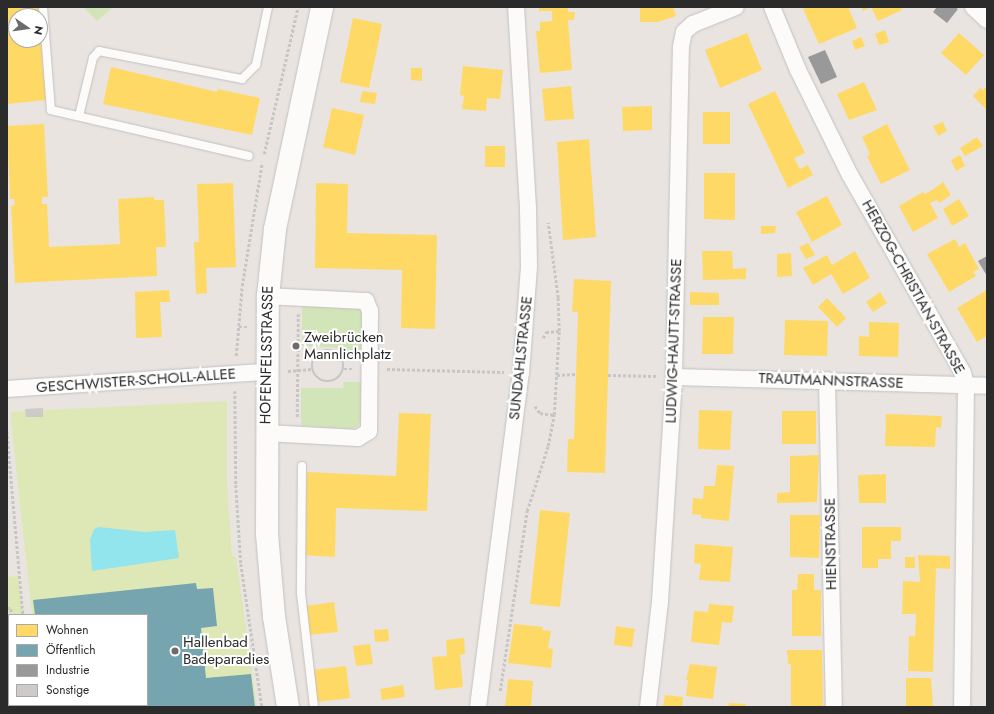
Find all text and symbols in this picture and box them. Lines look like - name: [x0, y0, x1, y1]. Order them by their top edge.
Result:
- north arrow: [8, 8, 48, 48]
- text: N: [30, 24, 47, 37]
- street label: HERZOG-CHRISTIAN-STRASSE: [858, 197, 968, 377]
- street label: LUDWIG-HAUTT-STRASSE: [662, 258, 686, 424]
- street label: HOFENFELSSTRASSE: [257, 285, 277, 425]
- street label: SUNDAHLSTRASSE: [506, 295, 536, 421]
- place label: Zweibrücken Mannlichplatz: [304, 328, 391, 363]
- marker: Zweibrücken Mannlichplatz: [291, 341, 301, 351]
- street label: GESCHWISTER-SCHOLL-ALLEE: [35, 365, 237, 397]
- street label: TRAUTMANNSTRASSE: [758, 369, 904, 393]
- street label: HIENSTRASSE: [821, 498, 841, 590]
- legend: [8, 614, 148, 706]
- text: Wohnen: [46, 621, 89, 639]
- place label: Hallenbad Badeparadies: [183, 633, 269, 668]
- text: Öffentlich: [46, 641, 96, 659]
- marker: Hallenbad Badeparadies: [170, 646, 180, 656]
- text: Industrie: [46, 661, 90, 679]
- text: Sonstige: [46, 681, 89, 699]

